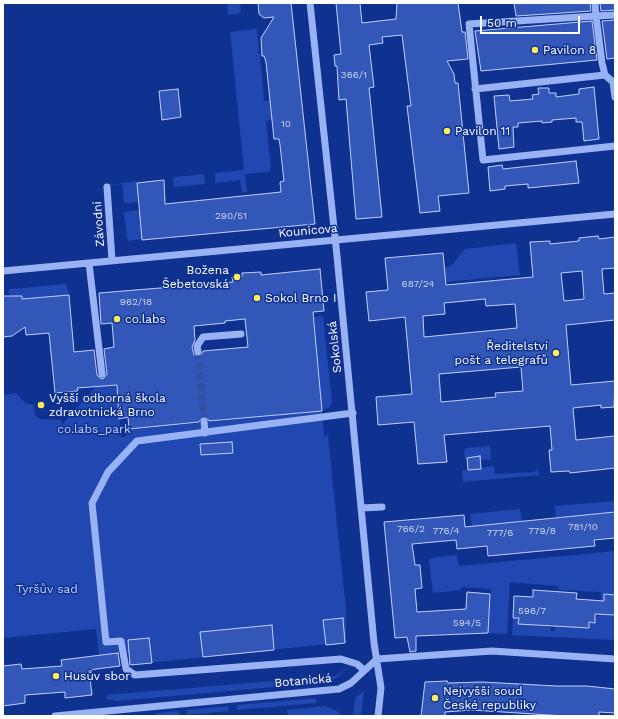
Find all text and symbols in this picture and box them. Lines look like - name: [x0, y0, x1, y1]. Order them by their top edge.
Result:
- scale bar: [482, 8, 582, 34]
- text: 50 m: [487, 16, 517, 30]
- place label: Pavilon 8: [543, 43, 596, 57]
- marker: Pavilon 8: [530, 45, 540, 55]
- house number: 366/1: [341, 69, 367, 81]
- house number: 10: [281, 118, 291, 130]
- place label: Pavilon 11: [455, 124, 510, 138]
- marker: Pavilon 11: [442, 126, 452, 136]
- street label: Závodní: [90, 201, 108, 247]
- house number: 290/51: [215, 210, 247, 222]
- street label: Kounicova: [278, 221, 338, 241]
- place label: Božena Šebetovská: [162, 263, 229, 291]
- marker: Božena Šebetovská: [232, 272, 242, 282]
- house number: 687/24: [402, 278, 434, 290]
- place label: Sokol Brno I: [265, 291, 336, 305]
- marker: Sokol Brno I: [252, 293, 262, 303]
- house number: 962/18: [120, 296, 152, 308]
- place label: co.labs: [125, 312, 166, 326]
- marker: co.labs: [112, 314, 122, 324]
- street label: Sokolská: [325, 320, 345, 374]
- place label: Ředitelství pošt a telegrafů: [454, 339, 548, 367]
- marker: Ředitelství pošt a telegrafů: [551, 348, 561, 358]
- place label: Vyšší odborná škola zdravotnická Brno: [49, 391, 166, 419]
- marker: Vyšší odborná škola zdravotnická Brno: [36, 400, 46, 410]
- park label: co.labs_park: [57, 422, 131, 436]
- house number: 781/10: [568, 521, 598, 533]
- house number: 766/2: [397, 523, 425, 535]
- house number: 776/4: [432, 525, 460, 537]
- house number: 779/8: [528, 525, 556, 537]
- house number: 777/6: [487, 527, 513, 539]
- park label: Tyršův sad: [16, 582, 78, 596]
- house number: 596/7: [518, 605, 546, 617]
- house number: 594/5: [453, 617, 481, 629]
- place label: Husův sbor: [64, 669, 130, 683]
- marker: Husův sbor: [51, 671, 61, 681]
- street label: Botanická: [274, 671, 332, 691]
- place label: Nejvyšší soud České republiky: [443, 684, 536, 712]
- marker: Nejvyšší soud České republiky: [430, 693, 440, 703]

